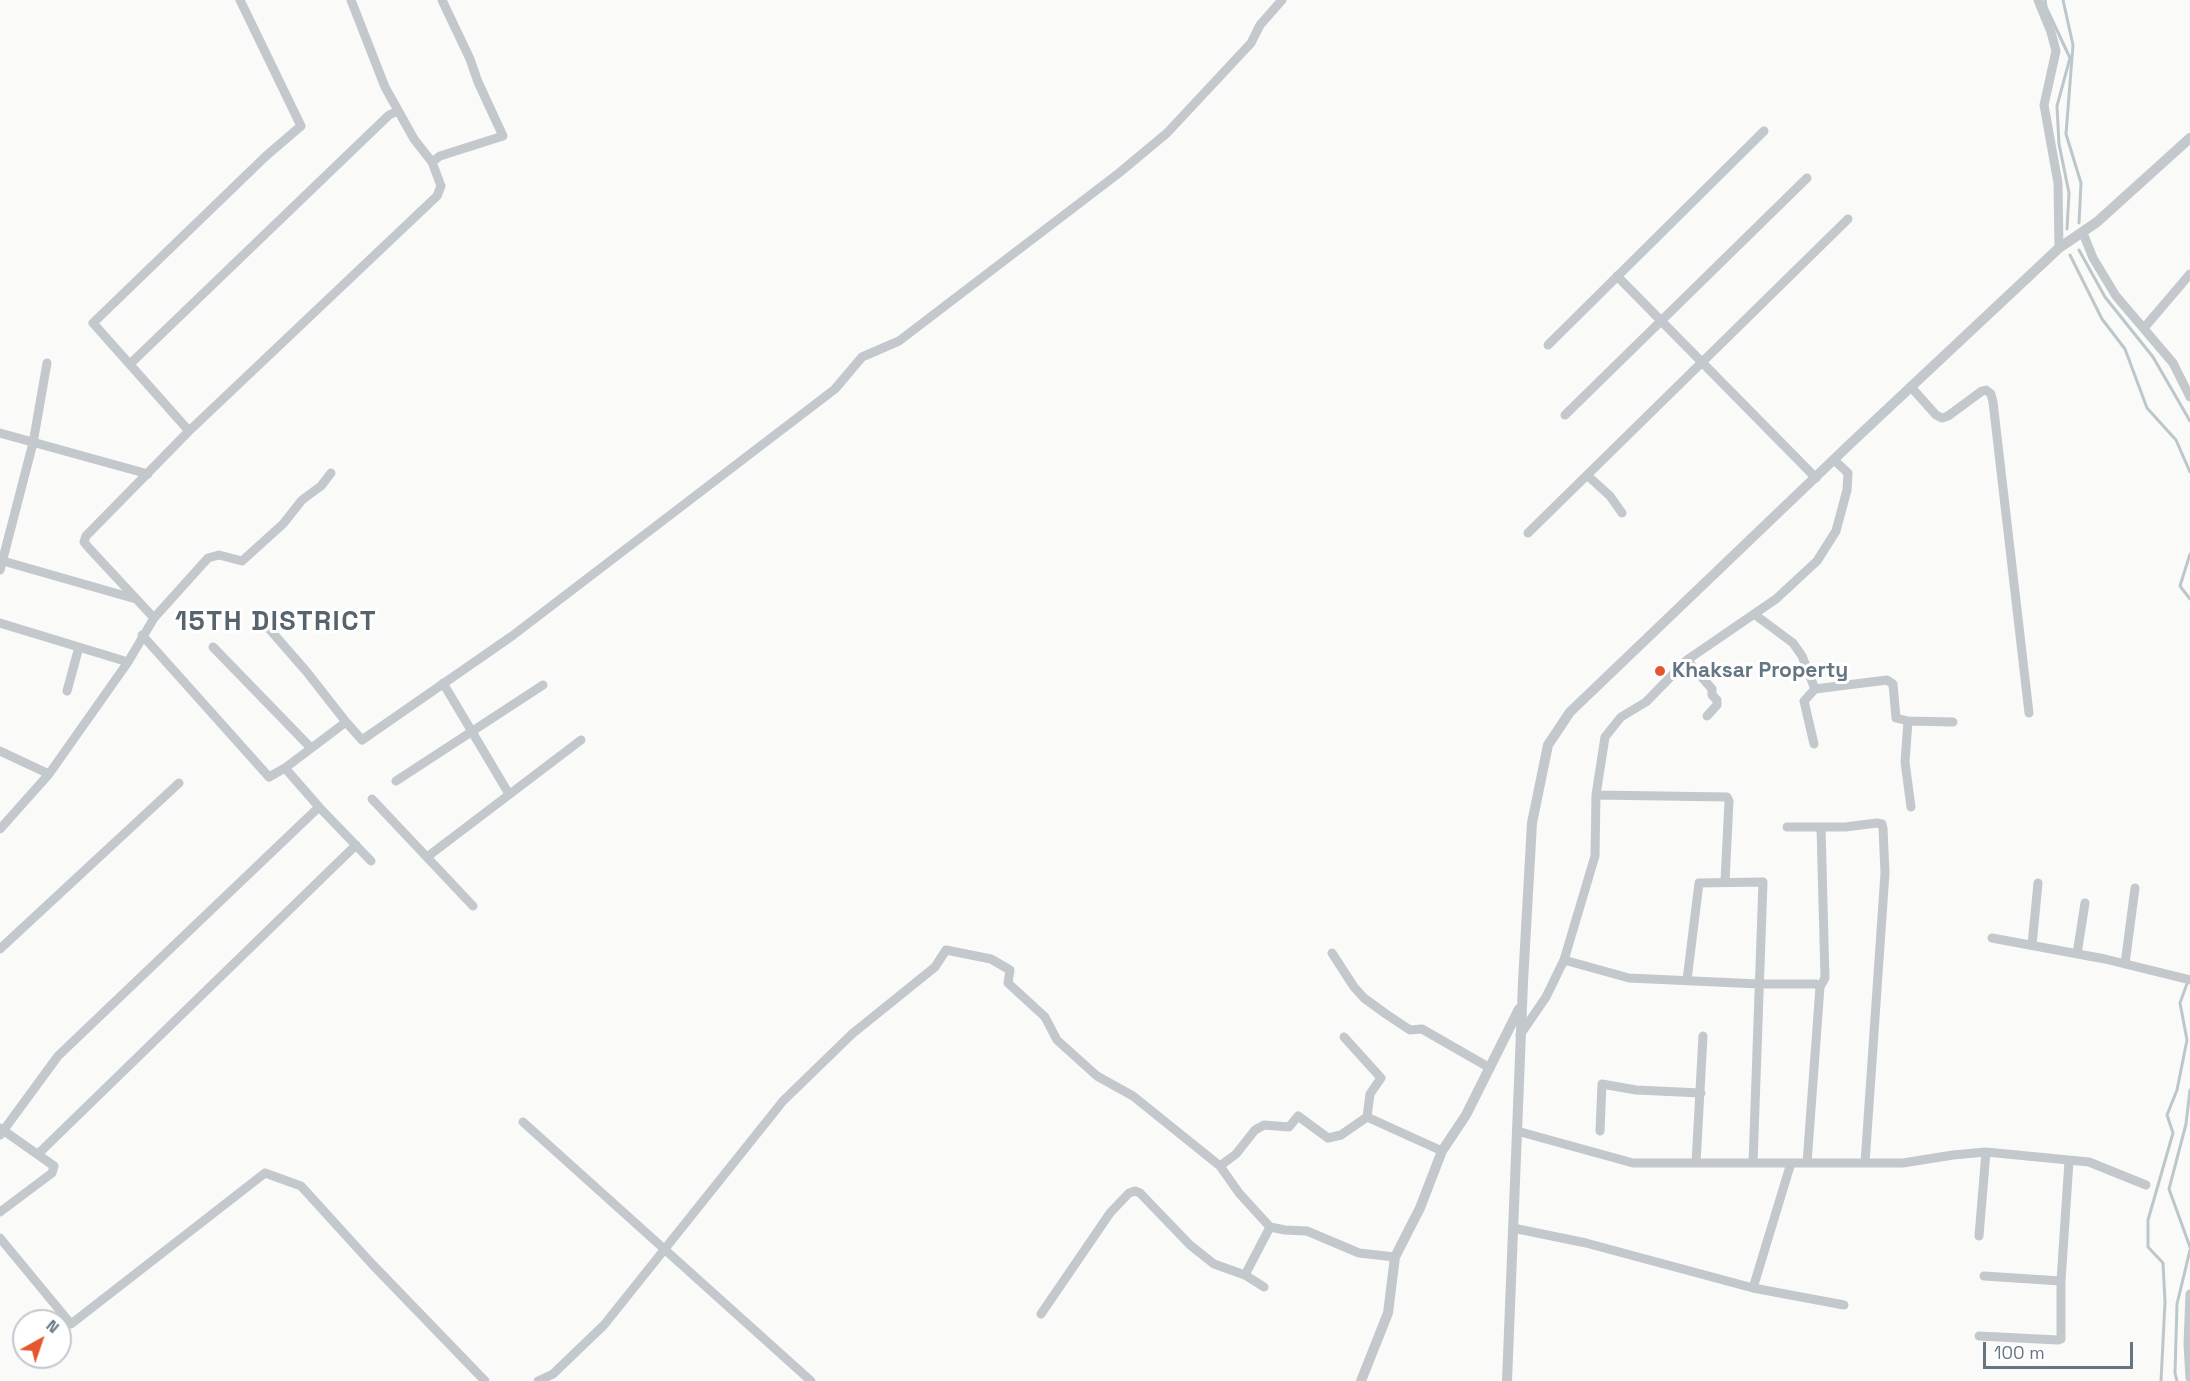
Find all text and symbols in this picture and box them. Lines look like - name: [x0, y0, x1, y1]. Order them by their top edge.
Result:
- district label: 15TH DISTRICT: [175, 607, 377, 639]
- place label: Khaksar Property: [1672, 658, 1848, 684]
- marker: Khaksar Property: [1653, 664, 1667, 678]
- north arrow: [12, 1309, 72, 1369]
- text: N: [42, 1315, 63, 1338]
- scale bar: [1986, 1330, 2136, 1368]
- text: 100 m: [1994, 1341, 2045, 1364]

